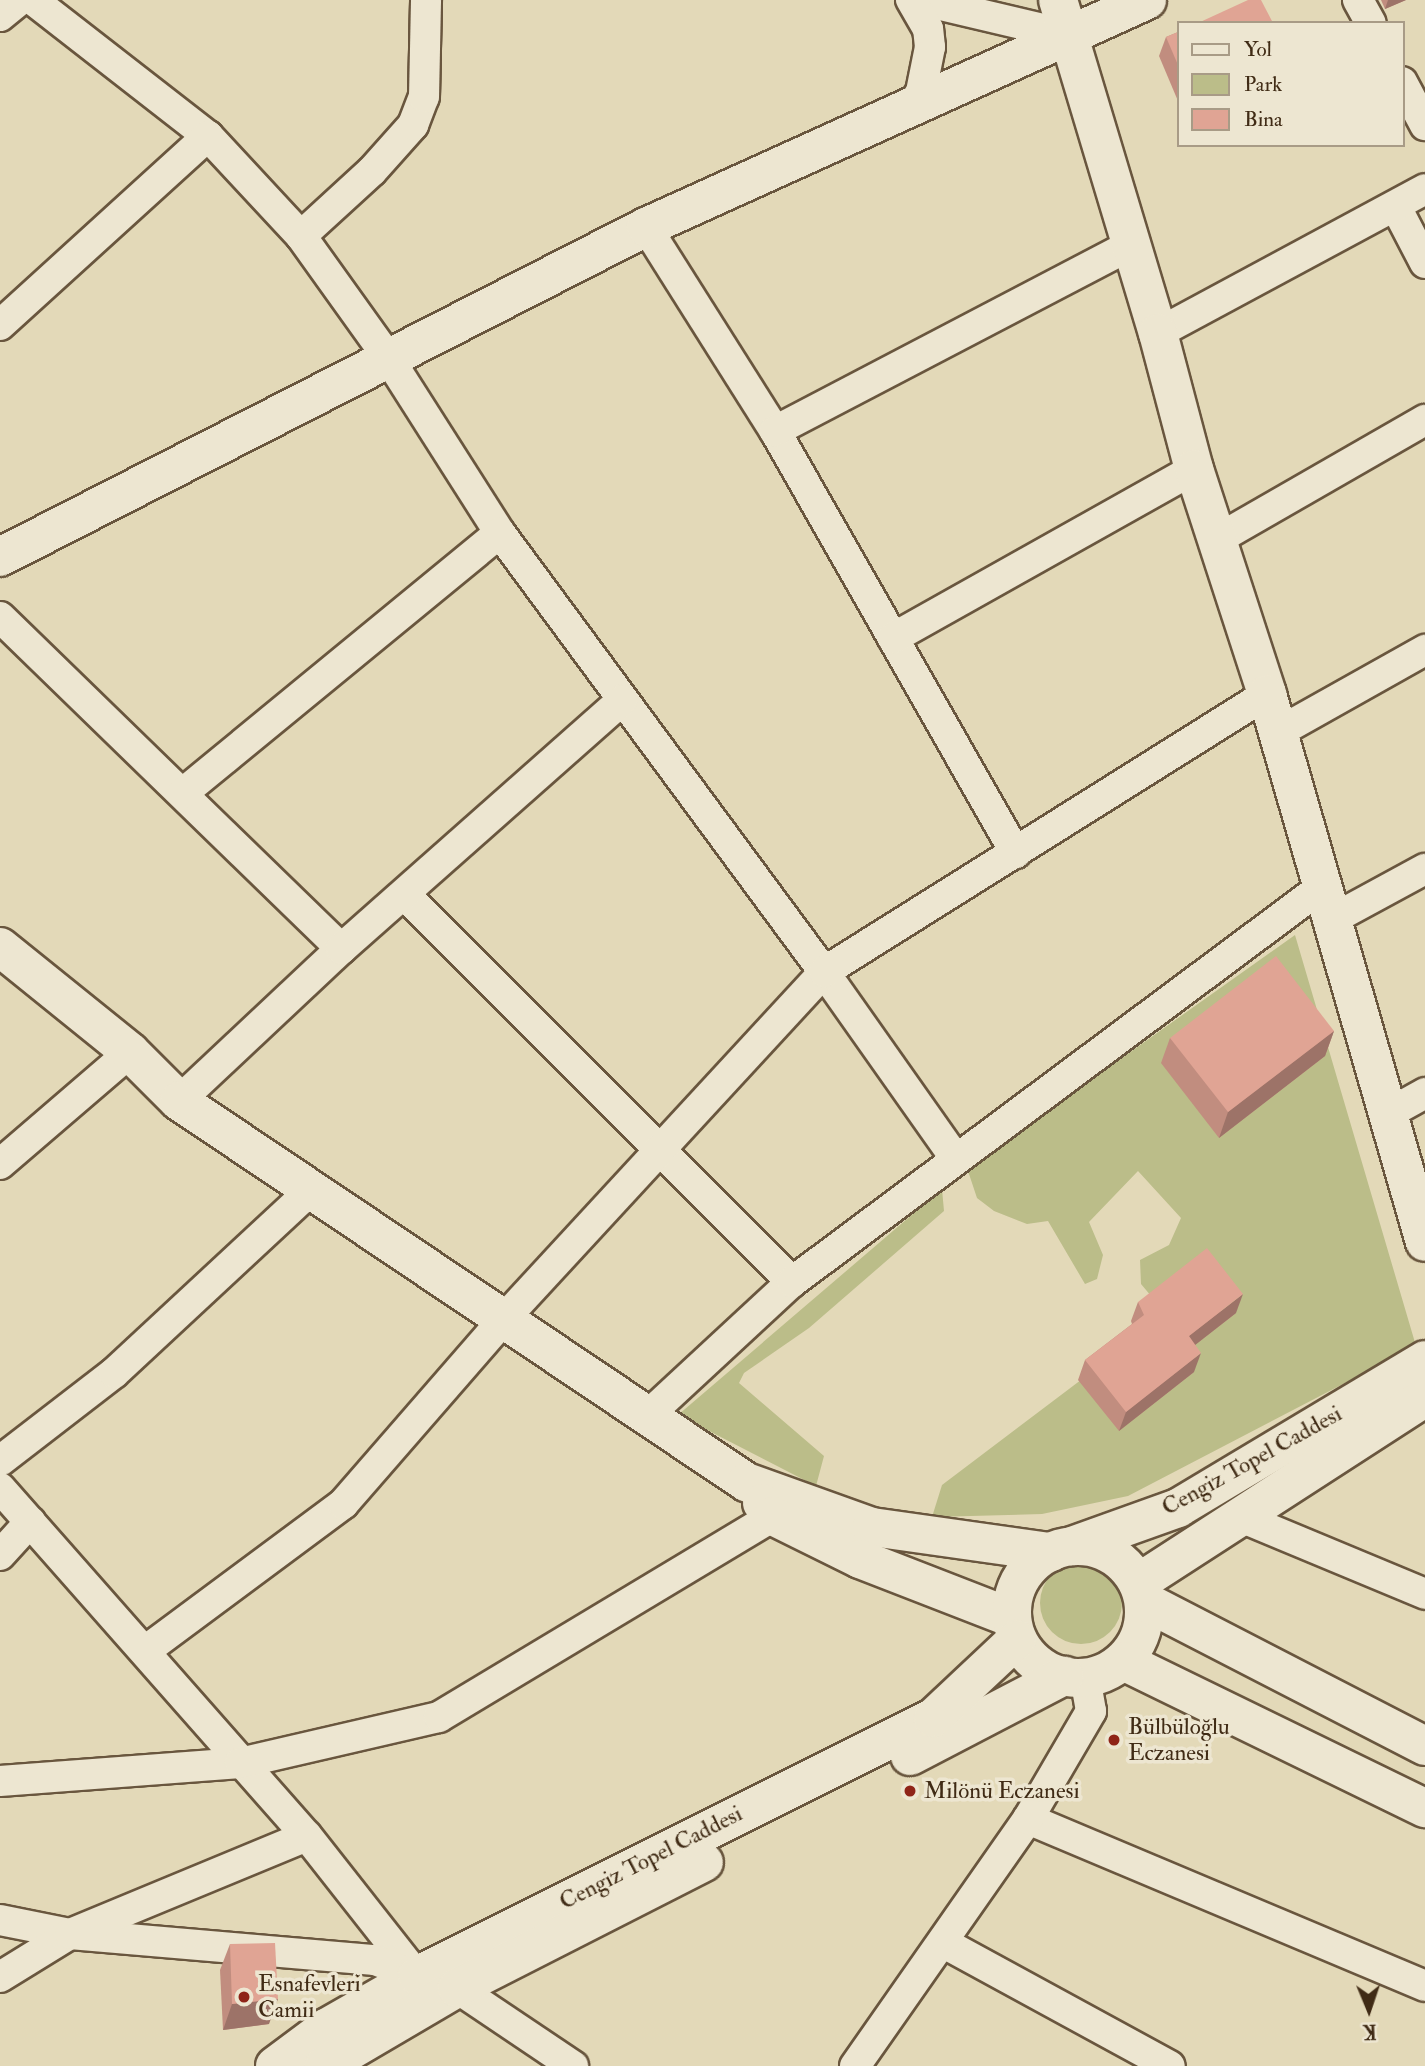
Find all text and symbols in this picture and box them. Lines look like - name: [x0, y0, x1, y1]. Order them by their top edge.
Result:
- legend: [1176, 21, 1404, 147]
- text: Yol: [1244, 36, 1272, 63]
- text: Park: [1244, 71, 1282, 98]
- text: Bina: [1244, 106, 1283, 133]
- street label: Cengiz Topel Caddesi: [1157, 1400, 1347, 1522]
- place label: Bülbüloğlu Eczanesi: [1128, 1713, 1230, 1767]
- marker: Bülbüloğlu Eczanesi: [1106, 1732, 1122, 1748]
- place label: Milönü Eczanesi: [924, 1777, 1080, 1805]
- marker: Milönü Eczanesi: [902, 1783, 918, 1799]
- street label: Cengiz Topel Caddesi: [555, 1800, 747, 1916]
- place label: Esnafevleri Camii: [258, 1970, 361, 2024]
- north arrow: [1334, 1975, 1404, 2045]
- marker: Esnafevleri Camii: [236, 1989, 252, 2005]
- text: K: [1363, 2019, 1377, 2043]

